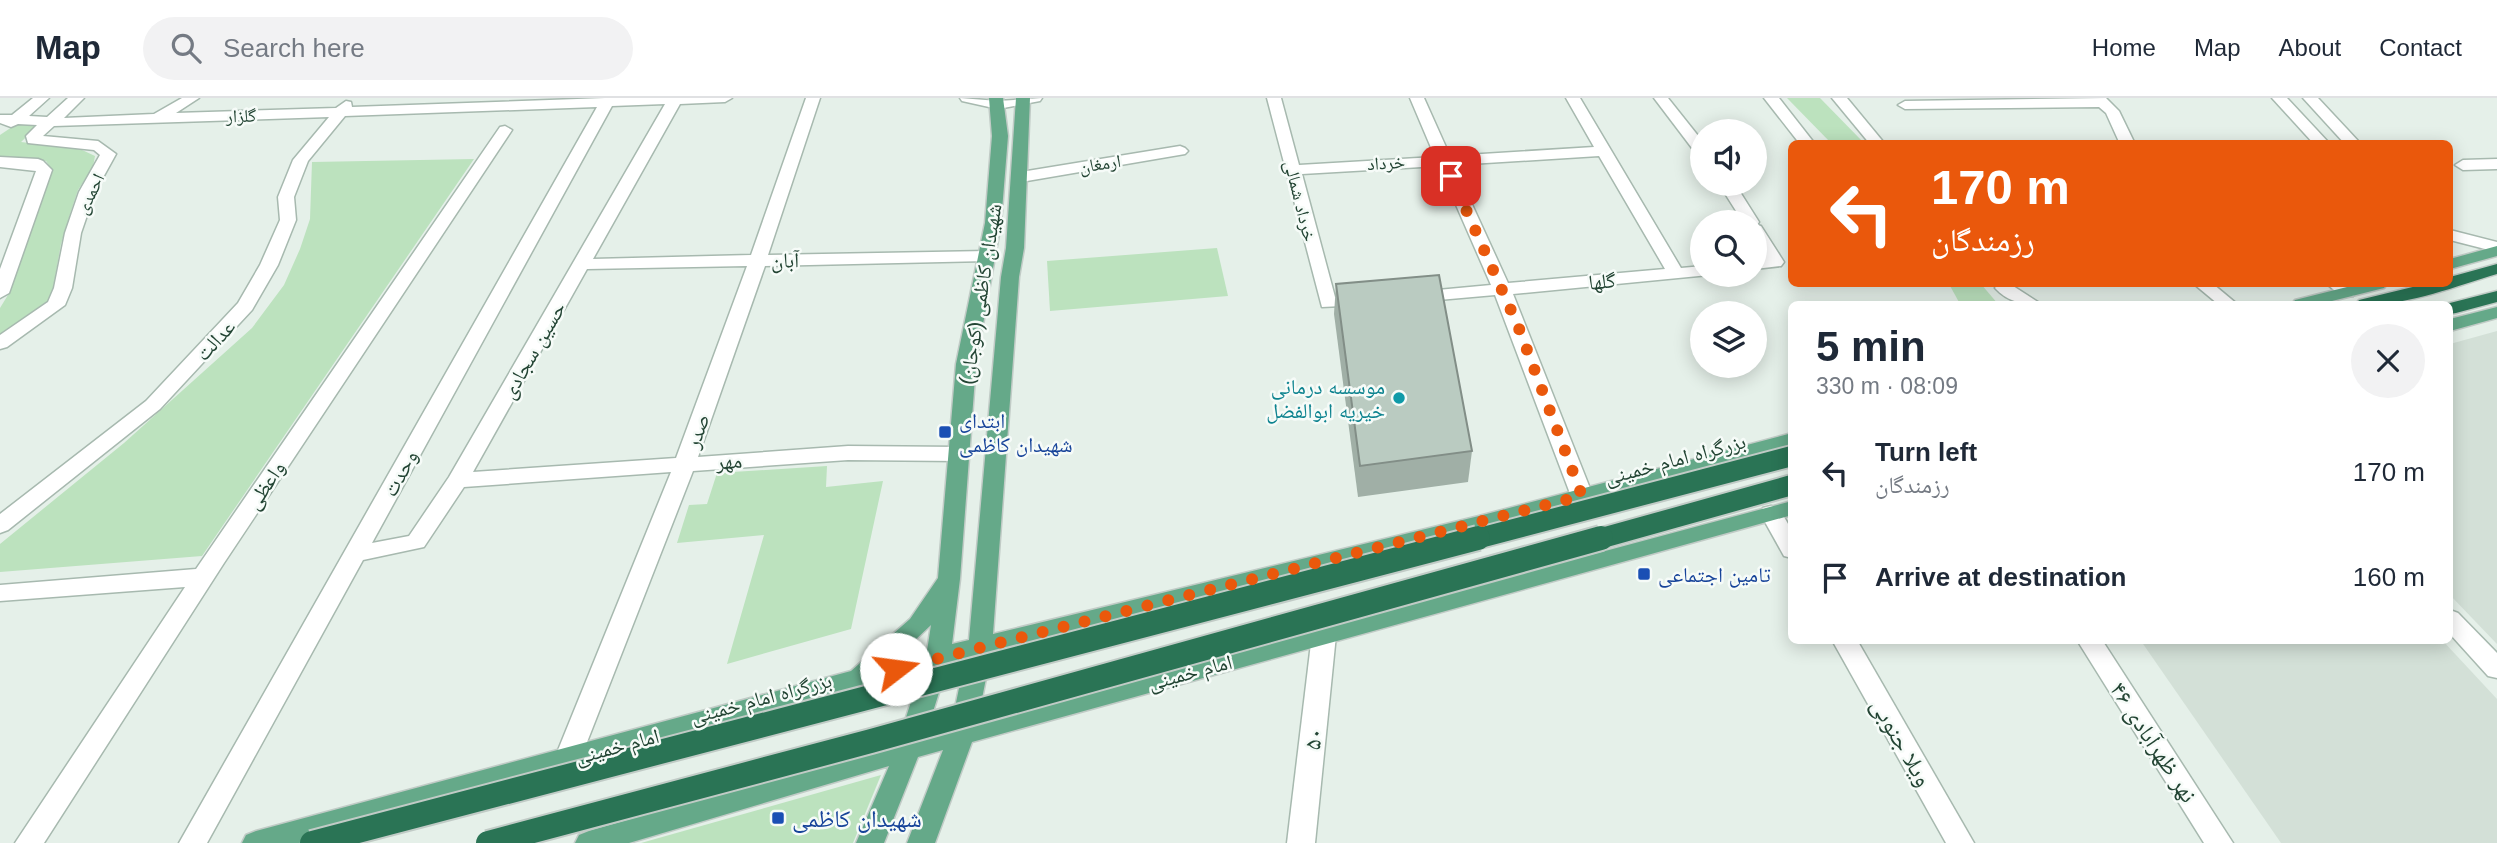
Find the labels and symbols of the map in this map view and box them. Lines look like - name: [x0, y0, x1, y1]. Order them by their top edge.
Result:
- street label: گلزار: [224, 105, 257, 127]
- pin: [1421, 146, 1481, 206]
- street label: ارمغان: [1078, 151, 1122, 178]
- street label: خرداد: [1366, 152, 1406, 174]
- street label: خرداد شمالی: [1279, 158, 1320, 244]
- street label: احمدی: [72, 170, 109, 218]
- street label: شهیدان کاظمی (کوجان): [954, 202, 1008, 386]
- street label: آبان: [771, 248, 800, 273]
- street label: گلها: [1587, 268, 1617, 295]
- street label: حسین سجادی: [496, 298, 572, 403]
- street label: عدالت: [191, 315, 240, 365]
- place label: موسسه درمانی خیریه ابوالفضل: [1266, 375, 1385, 424]
- marker: موسسه درمانی خیریه ابوالفضل: [1391, 390, 1407, 406]
- place label: ابتدای شهیدان کاظمی: [959, 409, 1072, 458]
- street label: صدر: [680, 411, 714, 452]
- marker: ابتدای شهیدان کاظمی: [937, 424, 953, 440]
- street label: بزرگراه امام خمینی: [1602, 429, 1749, 492]
- street label: وحدت: [378, 446, 422, 500]
- street label: مهر: [714, 449, 743, 474]
- street label: واعظی: [241, 457, 291, 515]
- place label: تامین اجتماعی: [1658, 563, 1771, 588]
- marker: تامین اجتماعی: [1636, 566, 1652, 582]
- position arrow: [859, 632, 933, 706]
- street label: امام خمینی: [1145, 650, 1235, 697]
- street label: بزرگراه امام خمینی: [688, 668, 835, 731]
- street label: نهر ظهرآبادی ۴۶: [2104, 677, 2203, 808]
- street label: ویلا جنوبی: [1865, 693, 1938, 791]
- street label: امام خمینی: [572, 724, 662, 771]
- street label: ۵۰: [1298, 727, 1328, 751]
- place label: شهیدان کاظمی: [792, 805, 922, 833]
- marker: شهیدان کاظمی: [770, 810, 786, 826]

